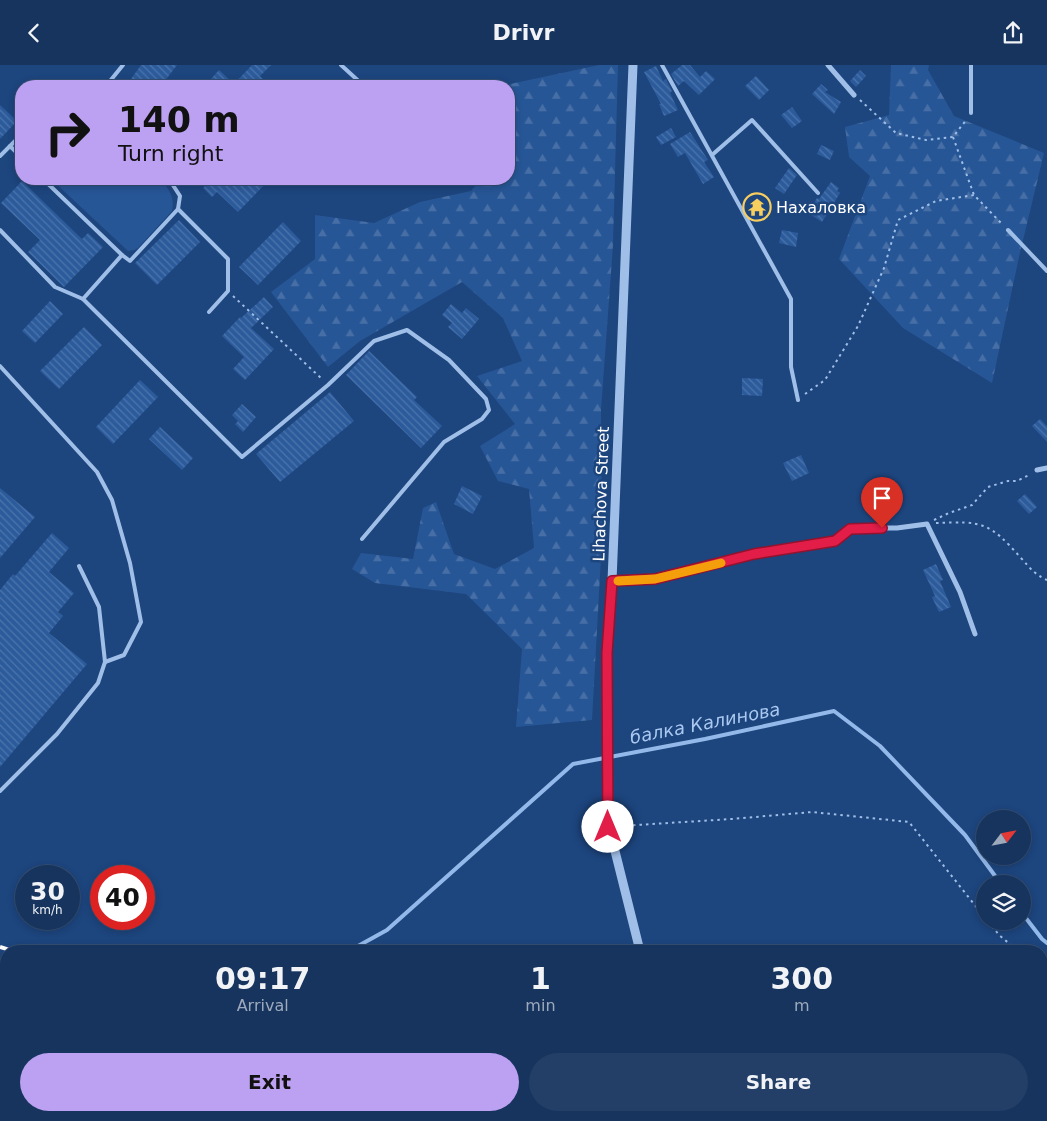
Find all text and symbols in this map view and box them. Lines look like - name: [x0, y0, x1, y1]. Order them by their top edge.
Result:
- icon: back: [20, 19, 48, 47]
- icon: share: [999, 19, 1027, 47]
- text: Drivr: [493, 20, 554, 45]
- icon: right: [35, 100, 100, 165]
- text: 140 m: [118, 100, 240, 140]
- text: Turn right: [118, 141, 223, 166]
- temple icon: Нахаловка: [742, 192, 772, 222]
- place label: Нахаловка: [776, 198, 866, 217]
- street label: Lihachova Street: [589, 426, 613, 562]
- pin: [861, 477, 903, 528]
- icon: arrive: [868, 484, 896, 512]
- water label: балка Калинова: [628, 698, 782, 748]
- position arrow: [581, 800, 633, 852]
- north arrow: [976, 810, 1031, 865]
- map controls: [976, 810, 1031, 930]
- speed limit sign: 40: [90, 865, 155, 930]
- button: layers: [976, 875, 1031, 930]
- text: 30: [30, 877, 65, 906]
- text: km/h: [32, 903, 63, 917]
- text: 09:17: [215, 961, 310, 996]
- text: 1: [530, 961, 551, 996]
- text: 300: [770, 961, 833, 996]
- text: Arrival: [237, 996, 289, 1015]
- text: min: [525, 996, 556, 1015]
- text: m: [794, 996, 810, 1015]
- button: Exit: [20, 1053, 519, 1111]
- button: Share: [529, 1053, 1028, 1111]

